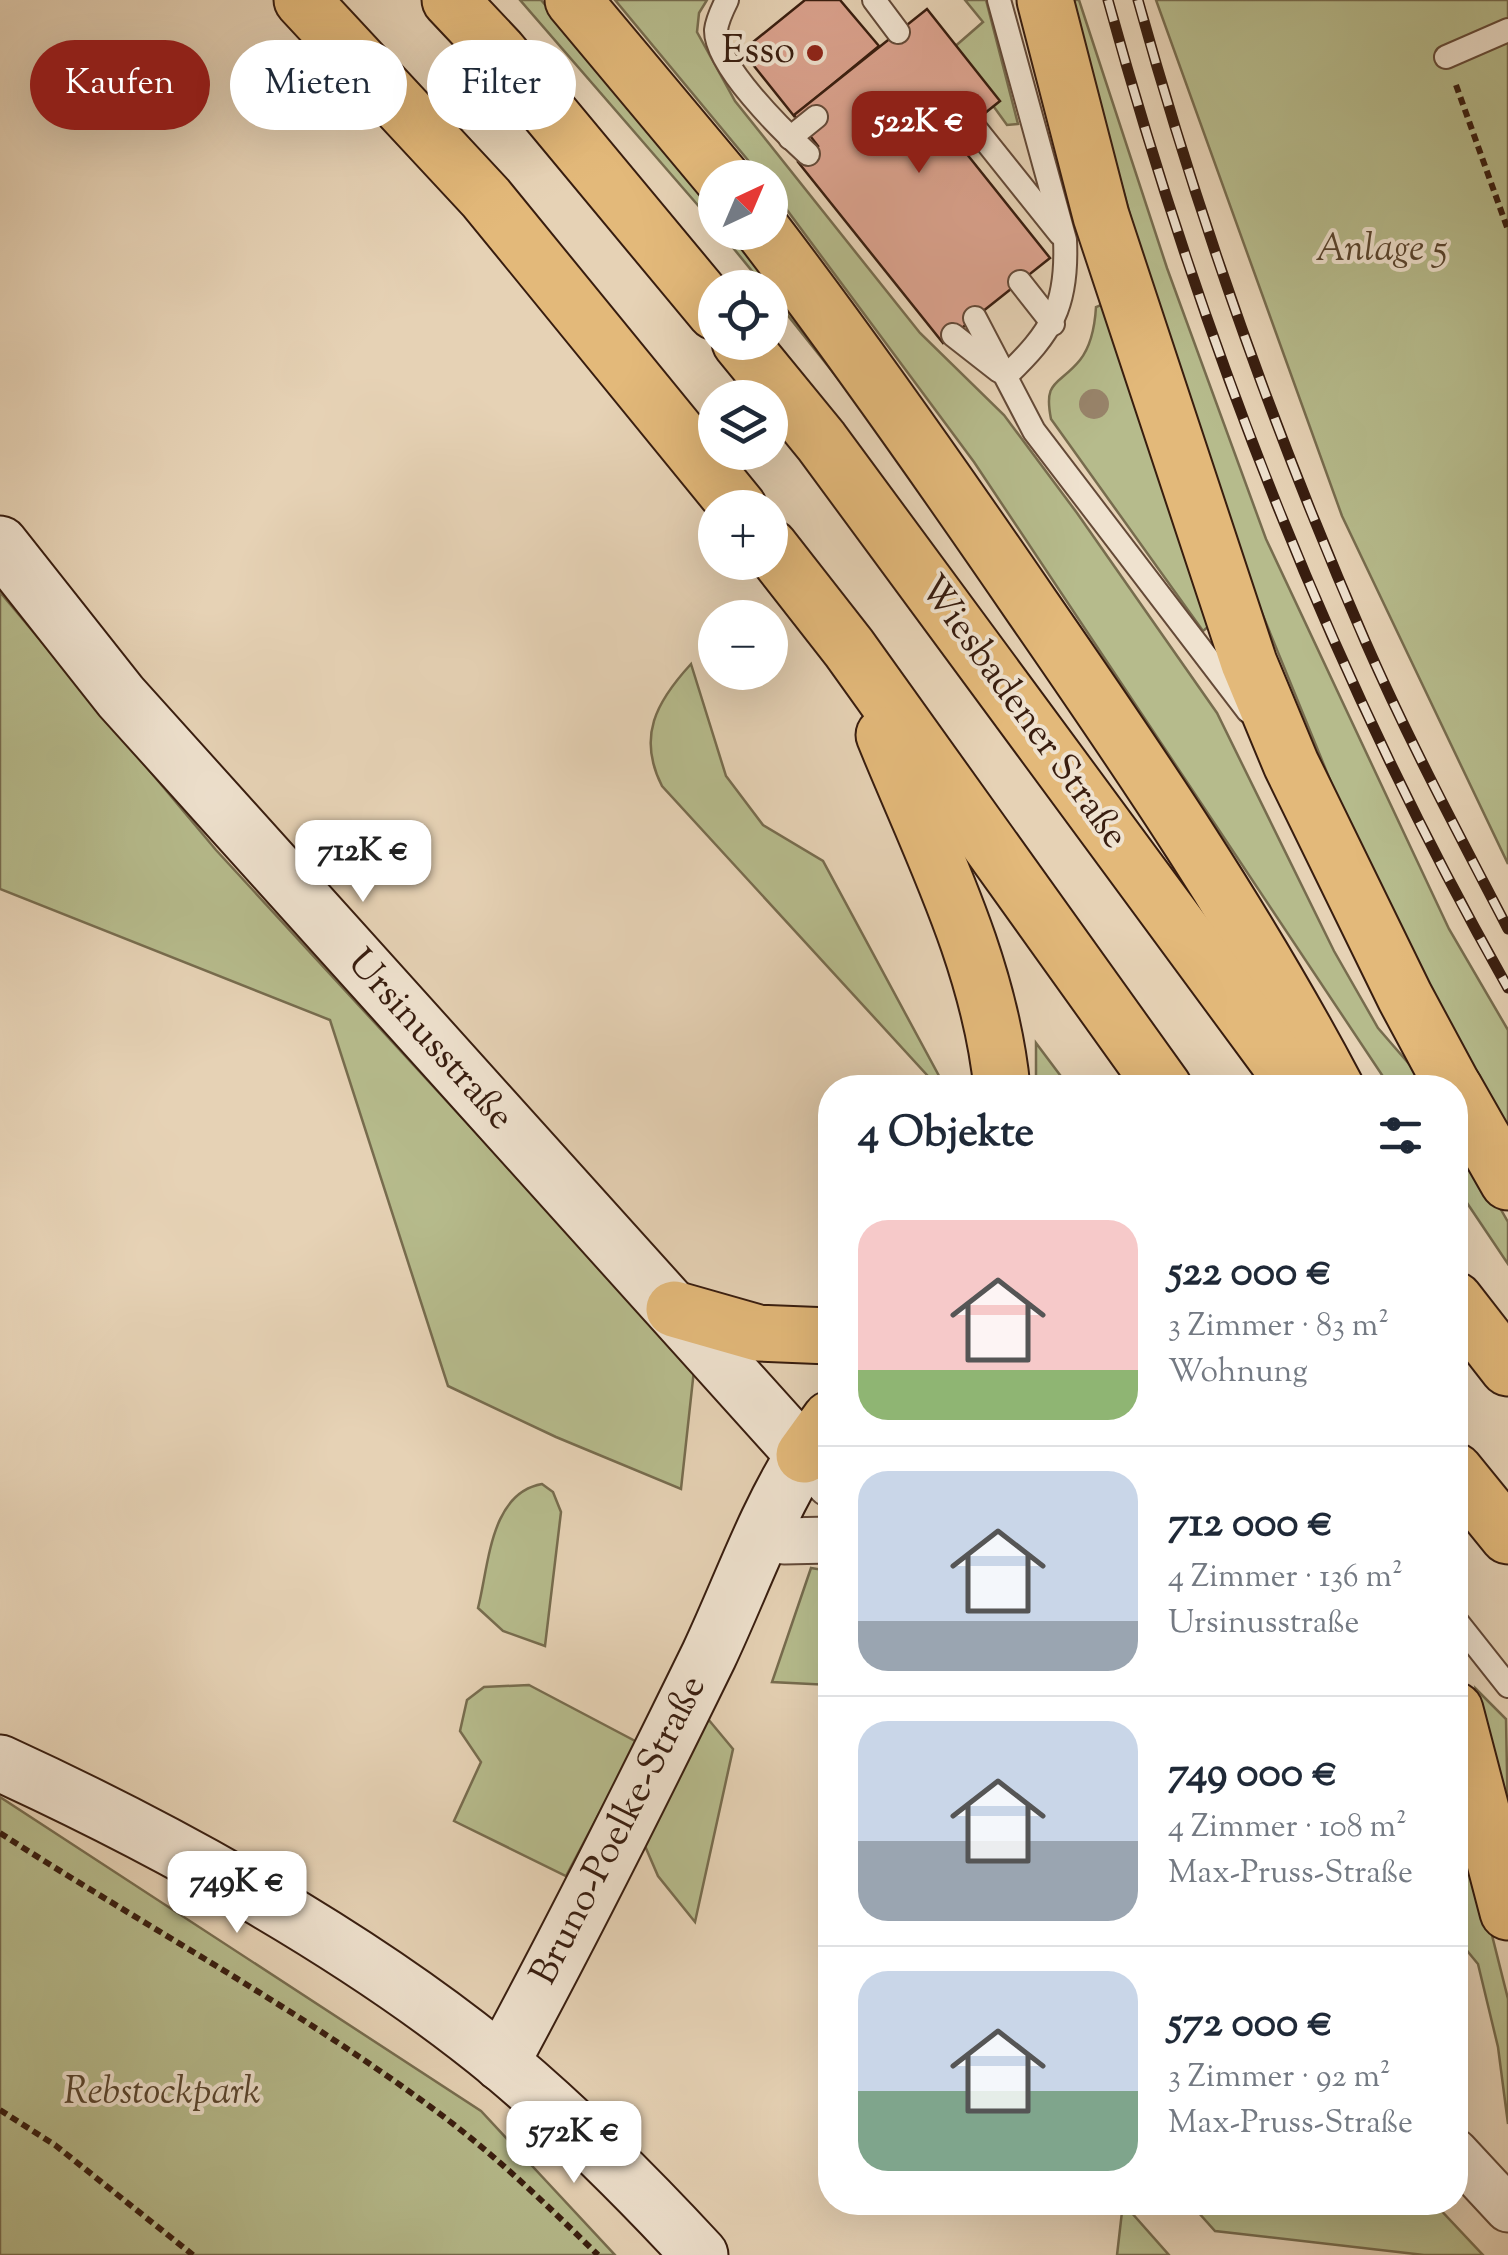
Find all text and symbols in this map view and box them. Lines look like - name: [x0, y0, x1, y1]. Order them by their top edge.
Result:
- place label: Esso: [721, 26, 795, 80]
- chip: Kaufen: [30, 40, 210, 130]
- chip: Mieten: [230, 40, 407, 130]
- chip: Filter: [427, 40, 576, 130]
- marker: Esso: [804, 42, 826, 64]
- pin: 522K €: [838, 91, 1000, 176]
- text: 522K €: [874, 100, 964, 146]
- north arrow: [698, 160, 788, 250]
- map controls: [698, 160, 788, 690]
- park label: Anlage 5: [1315, 224, 1447, 278]
- button: locate: [698, 270, 788, 360]
- button: layers: [698, 380, 788, 470]
- button: +: [698, 490, 788, 580]
- street label: Wiesbadener Straße: [904, 565, 1140, 861]
- button: −: [698, 600, 788, 690]
- pin: 712K €: [282, 820, 444, 905]
- text: 712K €: [317, 829, 409, 875]
- street label: Ursinusstraße: [333, 938, 525, 1144]
- text: 4 Objekte: [858, 1105, 1034, 1165]
- icon: filters: [1373, 1108, 1428, 1163]
- text: 522 000 €: [1168, 1244, 1332, 1304]
- icon: home: [938, 1260, 1058, 1380]
- text: 3 Zimmer · 83 m²: [1168, 1304, 1389, 1350]
- text: Wohnung: [1168, 1350, 1308, 1396]
- text: 712 000 €: [1168, 1495, 1333, 1555]
- icon: home: [938, 1511, 1058, 1631]
- text: 4 Zimmer · 136 m²: [1168, 1555, 1403, 1601]
- text: Ursinusstraße: [1168, 1601, 1359, 1647]
- street label: Bruno-Poelke-Straße: [519, 1667, 721, 1995]
- text: 749 000 €: [1168, 1745, 1338, 1805]
- icon: home: [938, 1761, 1058, 1881]
- text: 4 Zimmer · 108 m²: [1168, 1805, 1407, 1851]
- pin: 749K €: [156, 1851, 318, 1936]
- text: Max-Pruss-Straße: [1168, 1851, 1413, 1897]
- text: 749K €: [190, 1860, 284, 1906]
- text: 572 000 €: [1168, 1995, 1333, 2055]
- icon: home: [938, 2011, 1058, 2131]
- text: 3 Zimmer · 92 m²: [1168, 2055, 1391, 2101]
- park label: Rebstockpark: [64, 2067, 260, 2121]
- pin: 572K €: [493, 2101, 655, 2186]
- text: Max-Pruss-Straße: [1168, 2101, 1413, 2147]
- text: 572K €: [528, 2110, 620, 2156]

